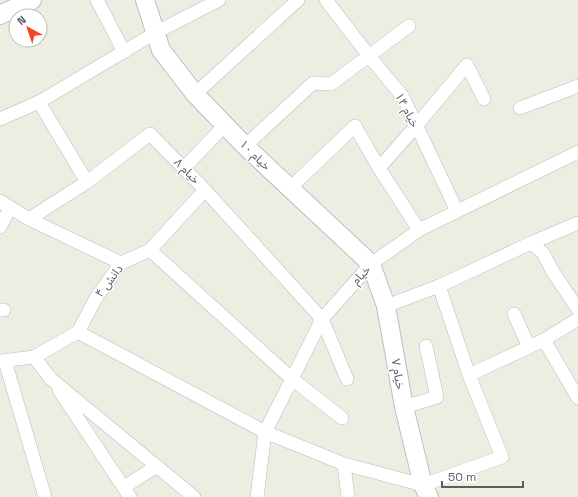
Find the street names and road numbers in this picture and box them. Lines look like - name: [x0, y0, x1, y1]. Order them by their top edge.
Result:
- street label: خیام ۱۴: [390, 90, 423, 131]
- street label: خیام ۱۰: [235, 136, 274, 175]
- street label: خیام ۸: [170, 154, 204, 188]
- street label: دانش ۴: [91, 261, 127, 301]
- street label: خیام: [348, 262, 375, 289]
- street label: خیام ۷: [386, 357, 409, 391]

